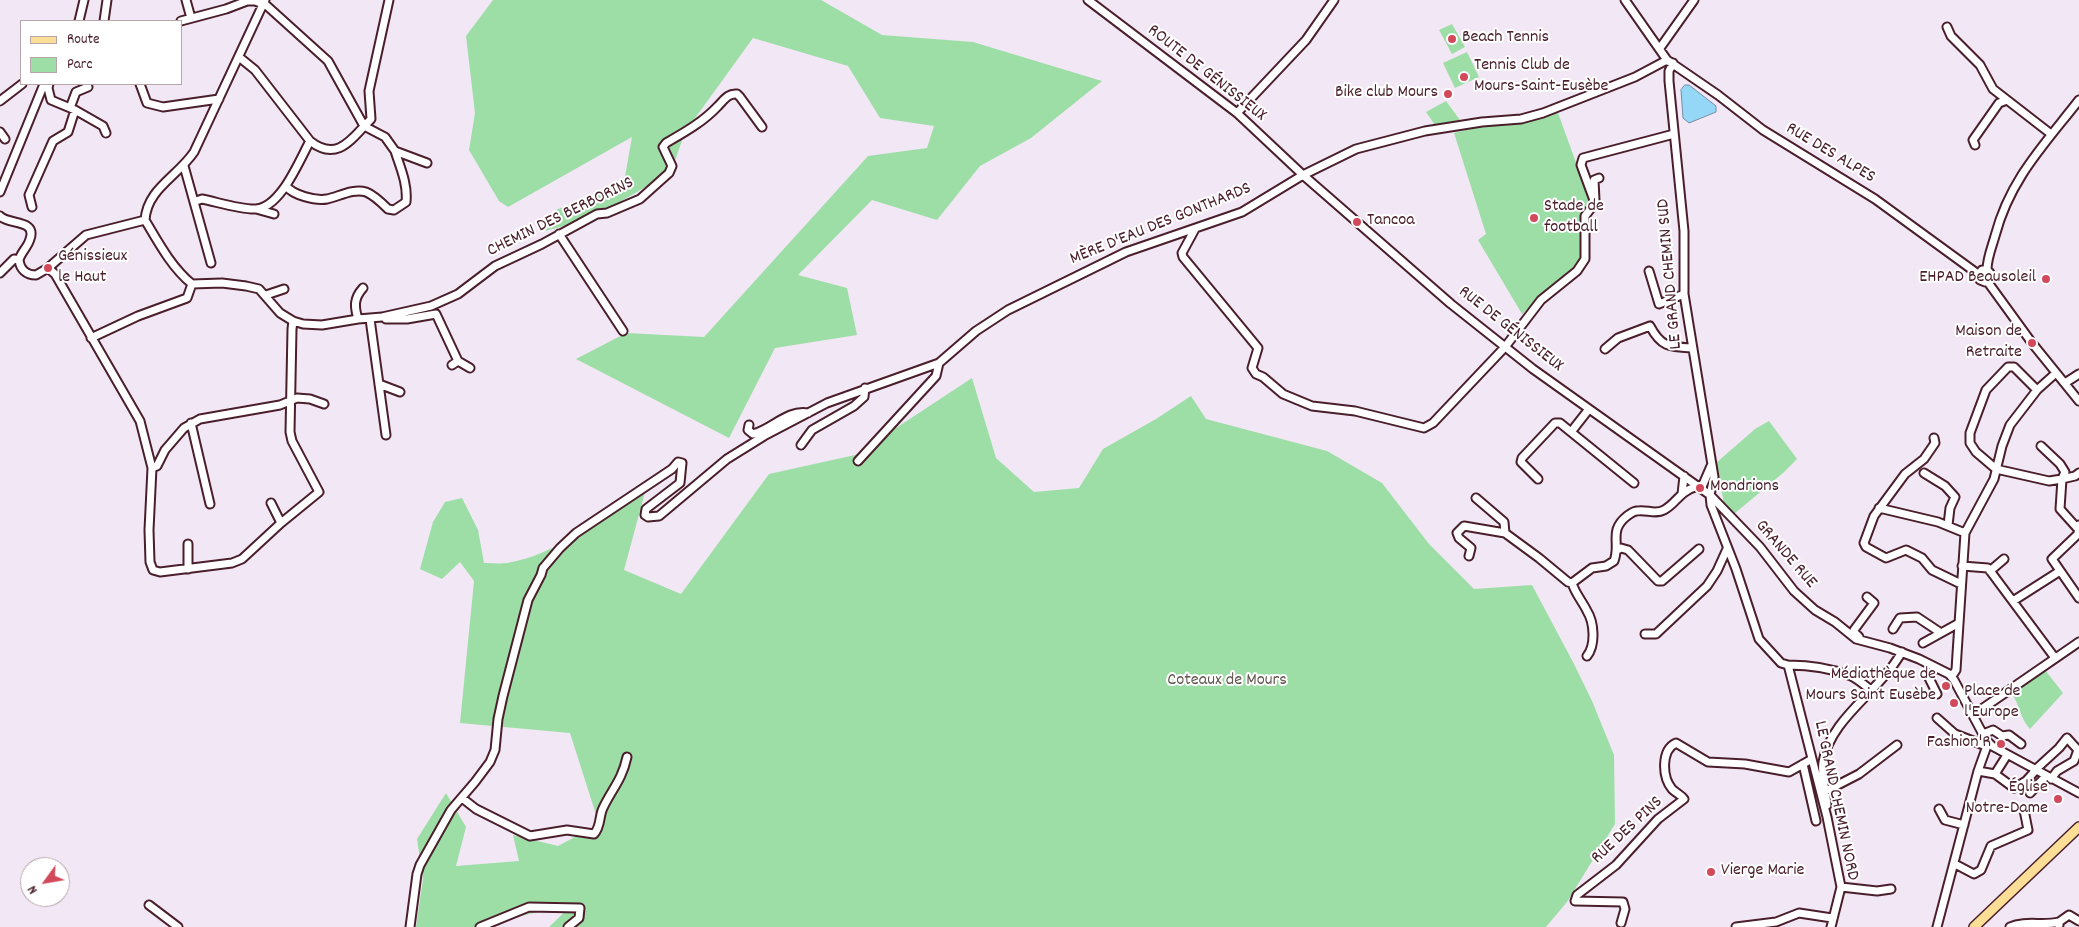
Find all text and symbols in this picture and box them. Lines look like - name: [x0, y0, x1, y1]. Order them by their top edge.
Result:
- legend: [20, 20, 182, 85]
- street label: ROUTE DE GÉNISSIEUX: [1142, 21, 1270, 127]
- place label: Beach Tennis: [1462, 28, 1549, 50]
- text: Route: [67, 29, 100, 51]
- marker: Beach Tennis: [1446, 33, 1458, 45]
- text: Parc: [67, 54, 92, 76]
- place label: Tennis Club de Mours-Saint-Eusèbe: [1474, 56, 1608, 98]
- marker: Tennis Club de Mours-Saint-Eusèbe: [1458, 71, 1470, 83]
- place label: Bike club Mours: [1335, 83, 1438, 105]
- marker: Bike club Mours: [1442, 88, 1454, 100]
- street label: RUE DES ALPES: [1781, 119, 1879, 189]
- street label: CHEMIN DES BERBORINS: [484, 173, 638, 263]
- street label: MÈRE D'EAU DES GONTHARDS: [1067, 179, 1255, 271]
- place label: Stade de football: [1544, 197, 1604, 240]
- street label: LE GRAND CHEMIN SUD: [1654, 198, 1688, 350]
- place label: Tancoa: [1367, 211, 1415, 233]
- marker: Stade de football: [1528, 212, 1540, 224]
- marker: Tancoa: [1351, 216, 1363, 228]
- place label: Génissieux le Haut: [58, 247, 127, 290]
- marker: Génissieux le Haut: [42, 262, 54, 274]
- place label: EHPAD Beausoleil: [1919, 268, 2036, 290]
- marker: EHPAD Beausoleil: [2040, 273, 2052, 285]
- street label: RUE DE GÉNISSIEUX: [1453, 282, 1567, 378]
- place label: Maison de Retraite: [1955, 322, 2022, 364]
- marker: Maison de Retraite: [2026, 337, 2038, 349]
- place label: Mondrions: [1710, 477, 1779, 499]
- marker: Mondrions: [1694, 482, 1706, 494]
- street label: GRANDE RUE: [1749, 516, 1821, 594]
- place label: Médiathèque de Mours Saint Eusèbe: [1806, 665, 1936, 708]
- park label: Coteaux de Mours: [1167, 671, 1287, 693]
- marker: Médiathèque de Mours Saint Eusèbe: [1940, 680, 1952, 692]
- place label: Place de l'Europe: [1964, 682, 2021, 724]
- marker: Place de l'Europe: [1948, 697, 1960, 709]
- street label: LE GRAND CHEMIN NORD: [1808, 719, 1862, 883]
- place label: Fashion'R: [1927, 733, 1991, 755]
- marker: Fashion'R: [1995, 738, 2007, 750]
- place label: Église Notre-Dame: [1966, 778, 2048, 821]
- street label: RUE DES PINS: [1588, 792, 1668, 870]
- marker: Église Notre-Dame: [2052, 793, 2064, 805]
- north arrow: [20, 857, 70, 907]
- place label: Vierge Marie: [1721, 861, 1804, 883]
- marker: Vierge Marie: [1705, 866, 1717, 878]
- text: N: [23, 881, 43, 898]

